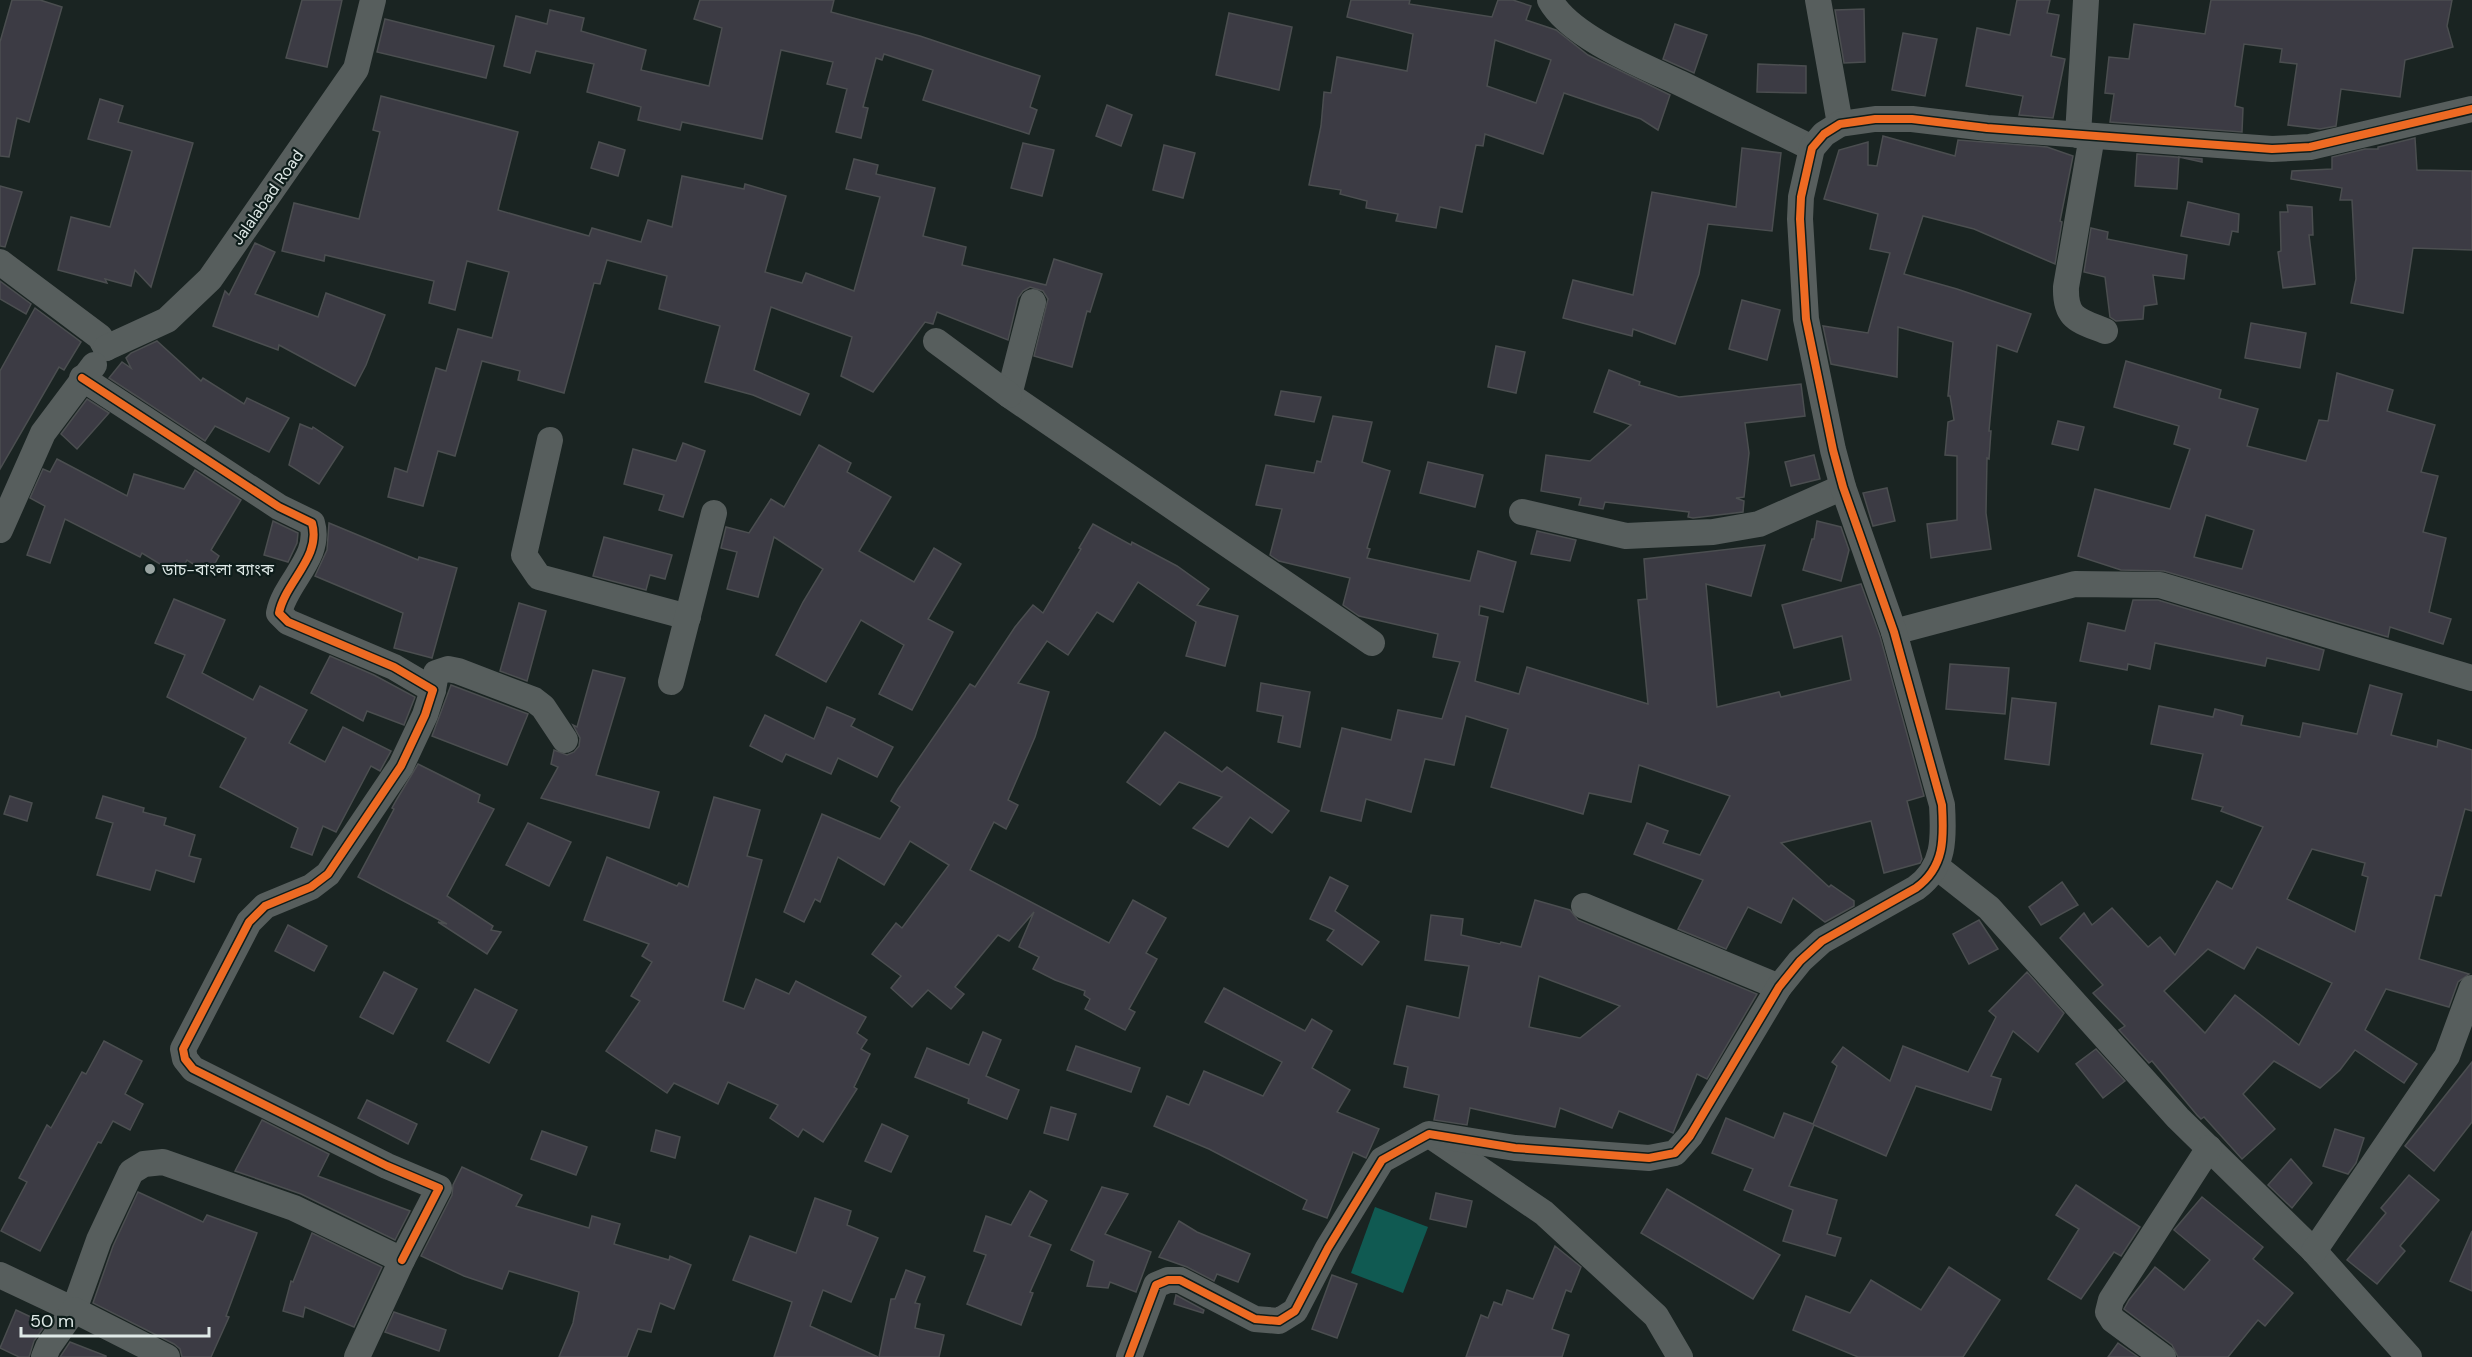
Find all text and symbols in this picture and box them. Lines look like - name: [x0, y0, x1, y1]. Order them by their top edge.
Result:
- street label: Jalalabad Road: [227, 146, 308, 249]
- place label: ডাচ-বাংলা ব্যাংক: [161, 559, 275, 580]
- marker: ডাচ-বাংলা ব্যাংক: [143, 562, 157, 576]
- scale bar: [21, 1300, 208, 1338]
- text: 50 m: [30, 1309, 74, 1333]

